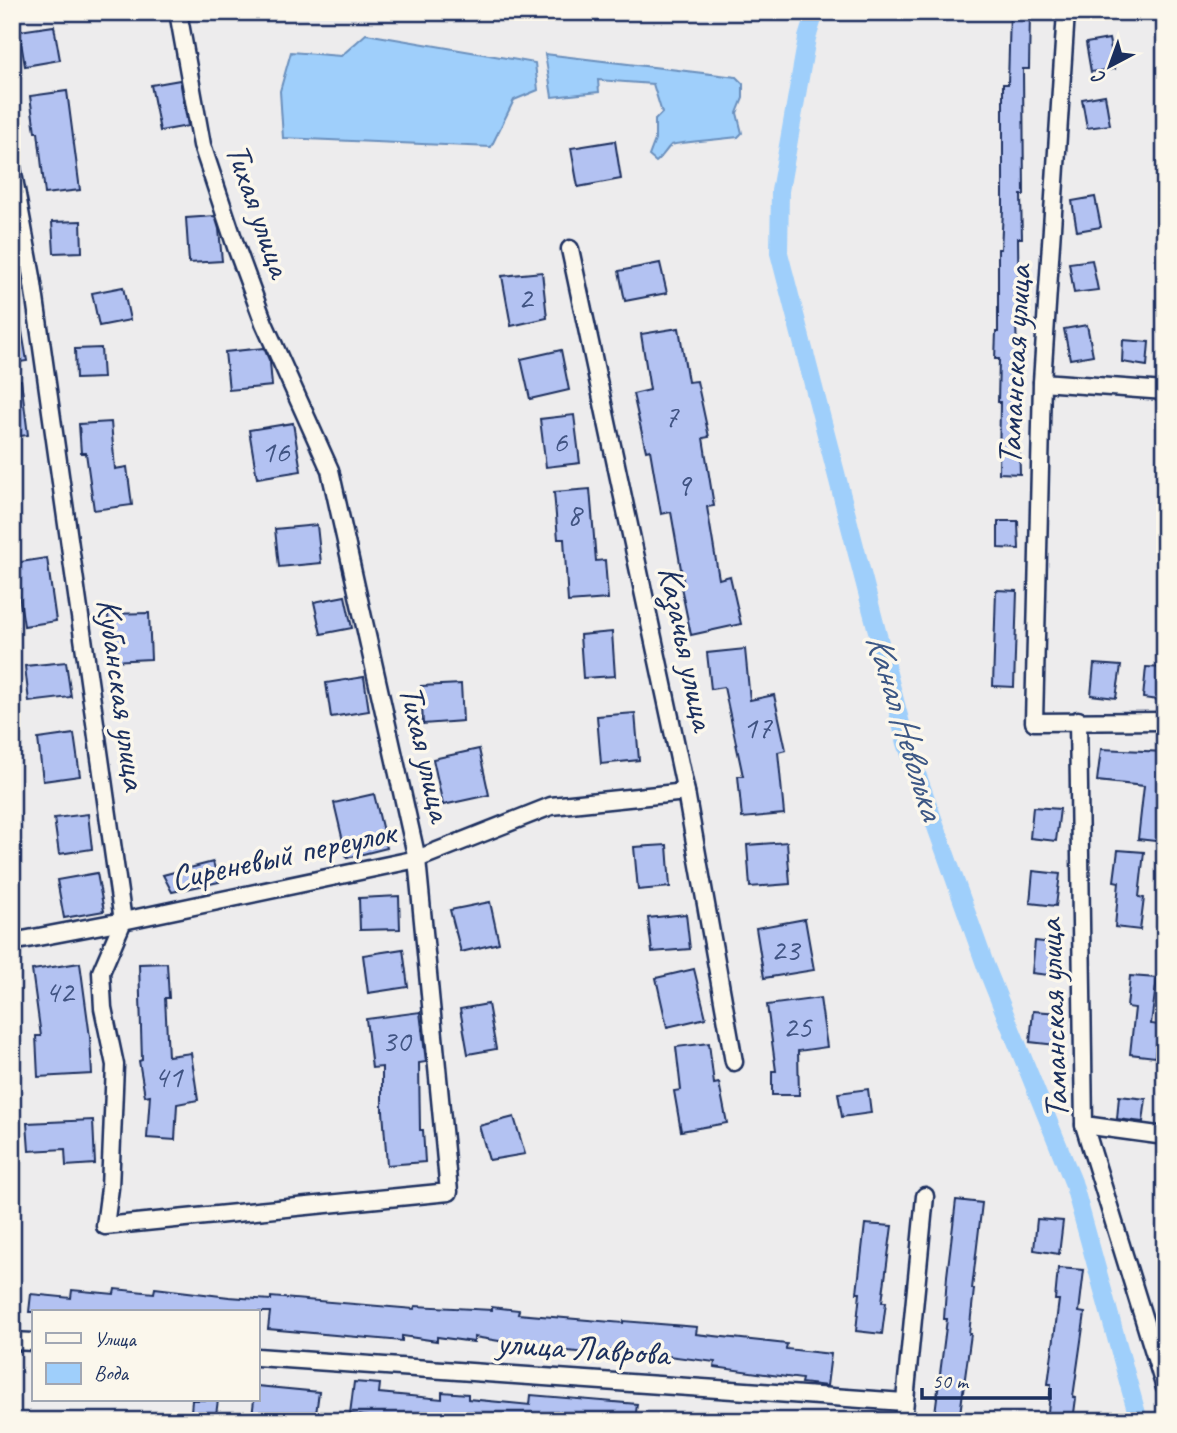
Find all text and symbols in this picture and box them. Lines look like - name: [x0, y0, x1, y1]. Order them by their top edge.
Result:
- north arrow: [1076, 32, 1146, 102]
- text: С: [1086, 64, 1111, 90]
- street label: Тихая улица: [215, 137, 304, 285]
- street label: Таманская улица: [986, 261, 1042, 466]
- house number: 2: [518, 277, 535, 318]
- house number: 7: [664, 396, 680, 437]
- house number: 6: [553, 421, 569, 462]
- house number: 16: [261, 431, 291, 472]
- house number: 9: [676, 464, 693, 505]
- house number: 8: [567, 494, 584, 535]
- street label: Казачья улица: [648, 562, 727, 737]
- street label: Кубанская улица: [86, 595, 158, 795]
- water label: Канал Неволька: [856, 628, 957, 827]
- street label: Тихая улица: [389, 681, 464, 828]
- house number: 17: [743, 707, 773, 748]
- street label: Сиреневый переулок: [167, 809, 402, 901]
- street label: Таманская улица: [1027, 916, 1079, 1120]
- house number: 23: [771, 929, 802, 970]
- house number: 42: [45, 971, 76, 1012]
- house number: 25: [783, 1006, 813, 1047]
- house number: 30: [382, 1020, 413, 1061]
- house number: 41: [154, 1056, 184, 1097]
- legend: [32, 1310, 259, 1402]
- street label: улица Лаврова: [493, 1319, 673, 1377]
- text: Улица: [94, 1326, 137, 1352]
- scale bar: [922, 1356, 1049, 1400]
- text: Вода: [94, 1360, 130, 1386]
- text: 50 m: [932, 1368, 970, 1394]

